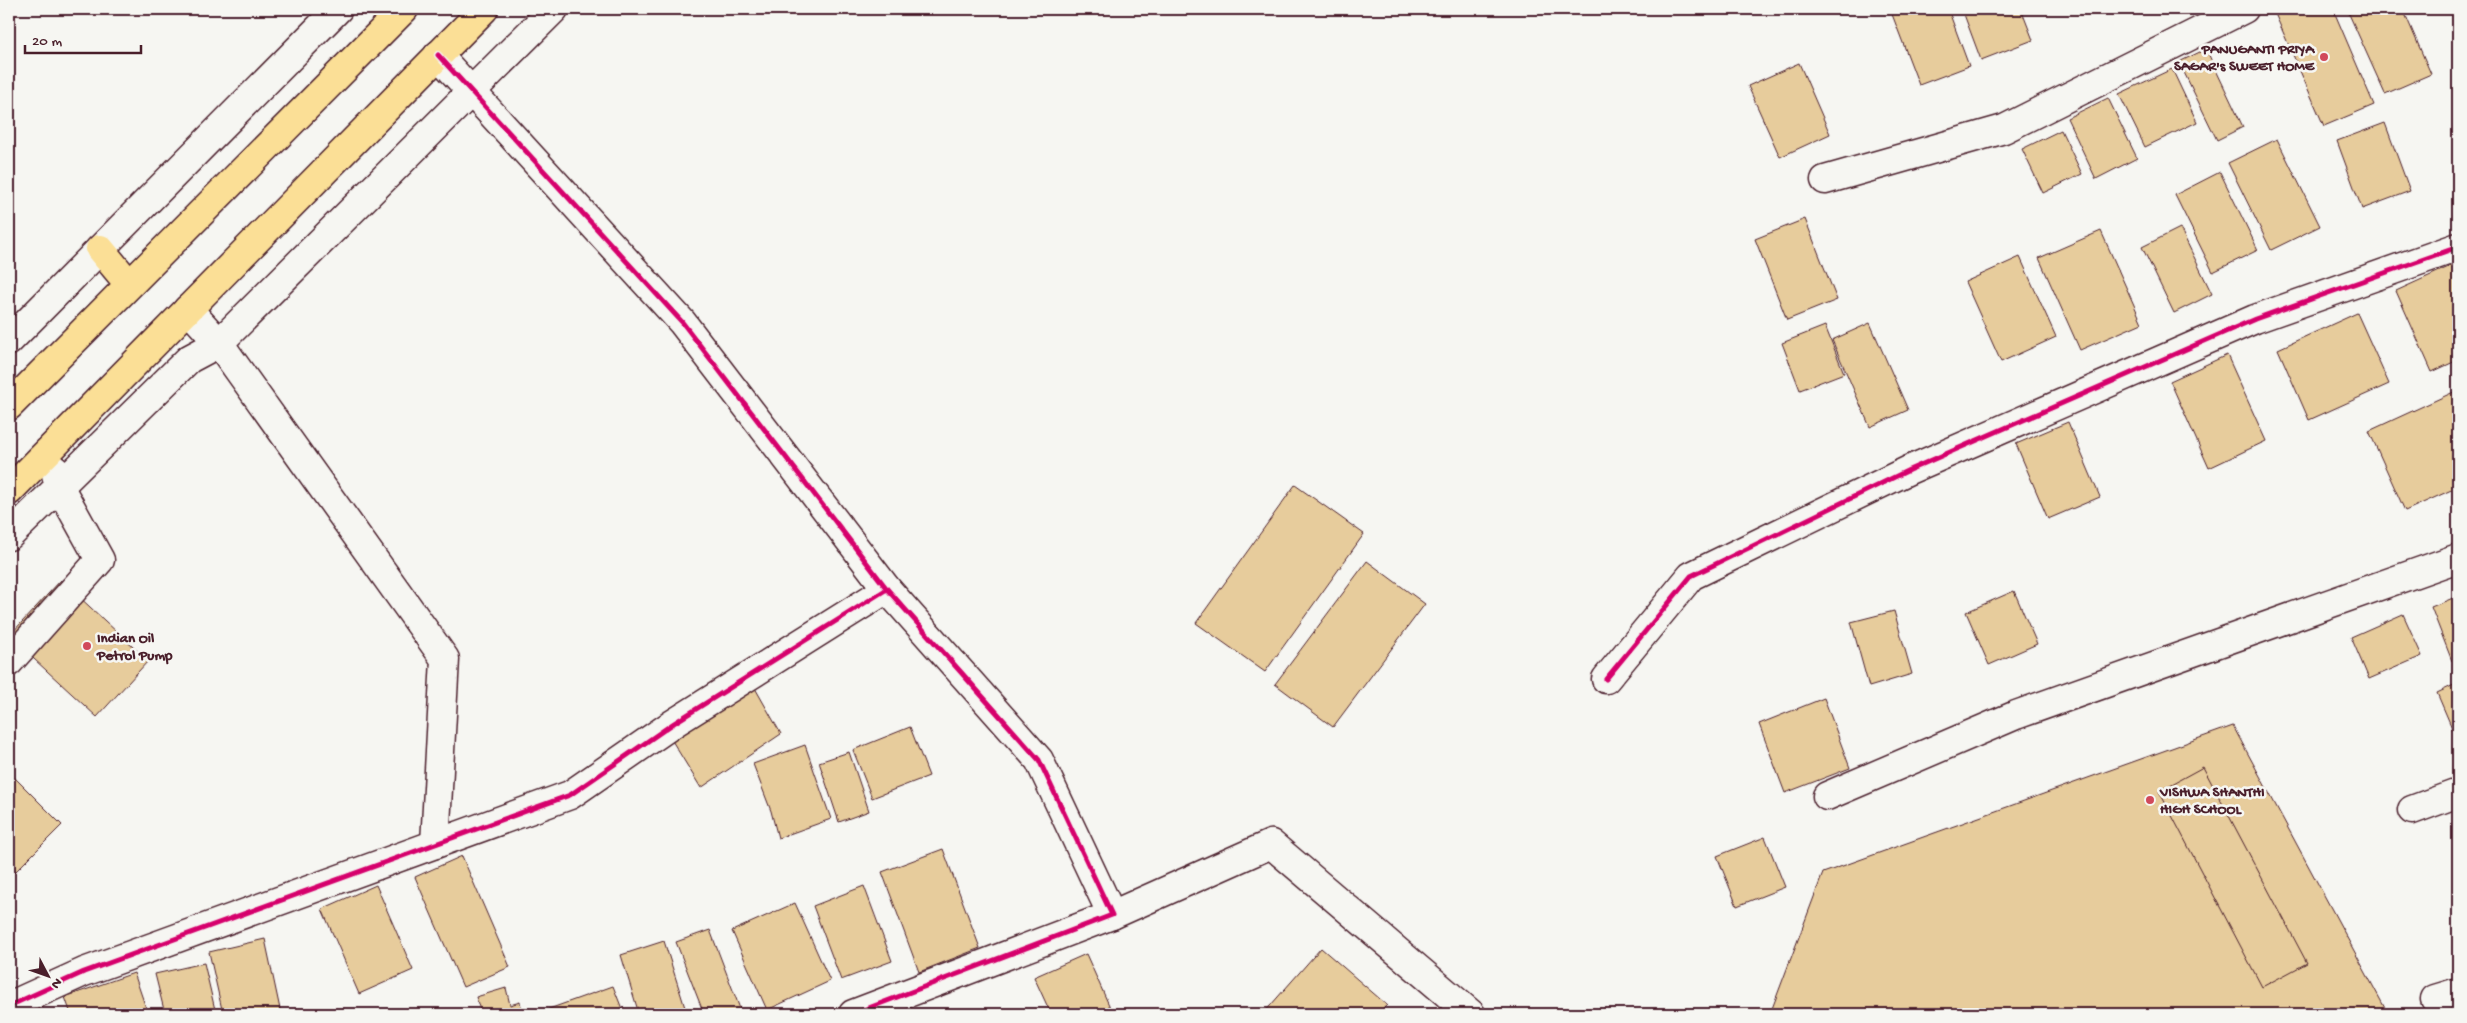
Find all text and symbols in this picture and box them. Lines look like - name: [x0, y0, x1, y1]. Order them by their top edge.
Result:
- scale bar: [25, 22, 141, 54]
- text: 20 m: [32, 33, 62, 51]
- place label: PANUGANTI PRIYA SAGAR's SWEET HOME: [2174, 41, 2316, 76]
- marker: PANUGANTI PRIYA SAGAR's SWEET HOME: [2318, 51, 2330, 63]
- place label: Indian Oil Petrol Pump: [96, 630, 173, 665]
- marker: Indian Oil Petrol Pump: [81, 640, 93, 652]
- place label: VISHWA SHANTHI HIGH SCHOOL: [2159, 784, 2265, 819]
- marker: VISHWA SHANTHI HIGH SCHOOL: [2144, 794, 2156, 806]
- north arrow: [22, 950, 72, 1000]
- text: N: [47, 974, 65, 992]

